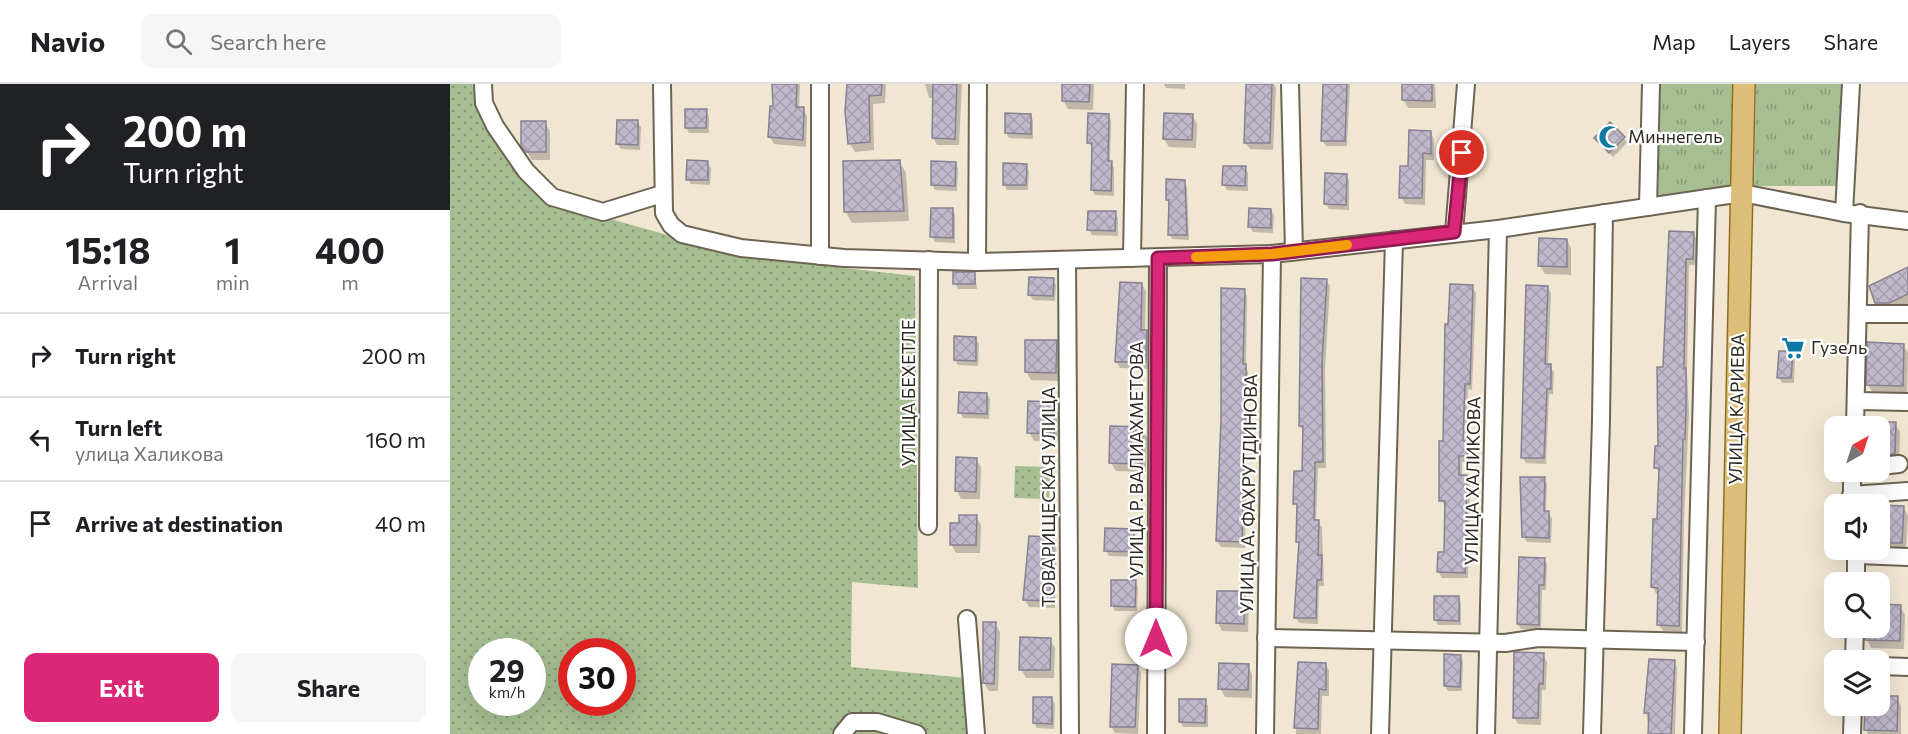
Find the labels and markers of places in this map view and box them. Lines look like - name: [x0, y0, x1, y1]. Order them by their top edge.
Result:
- mosque icon: Миннегель: [1597, 124, 1623, 150]
- place label: Миннегель: [1628, 125, 1722, 147]
- pin: [1436, 127, 1487, 178]
- supermarket icon: Гузель: [1780, 335, 1806, 361]
- place label: Гузель: [1811, 336, 1867, 358]

